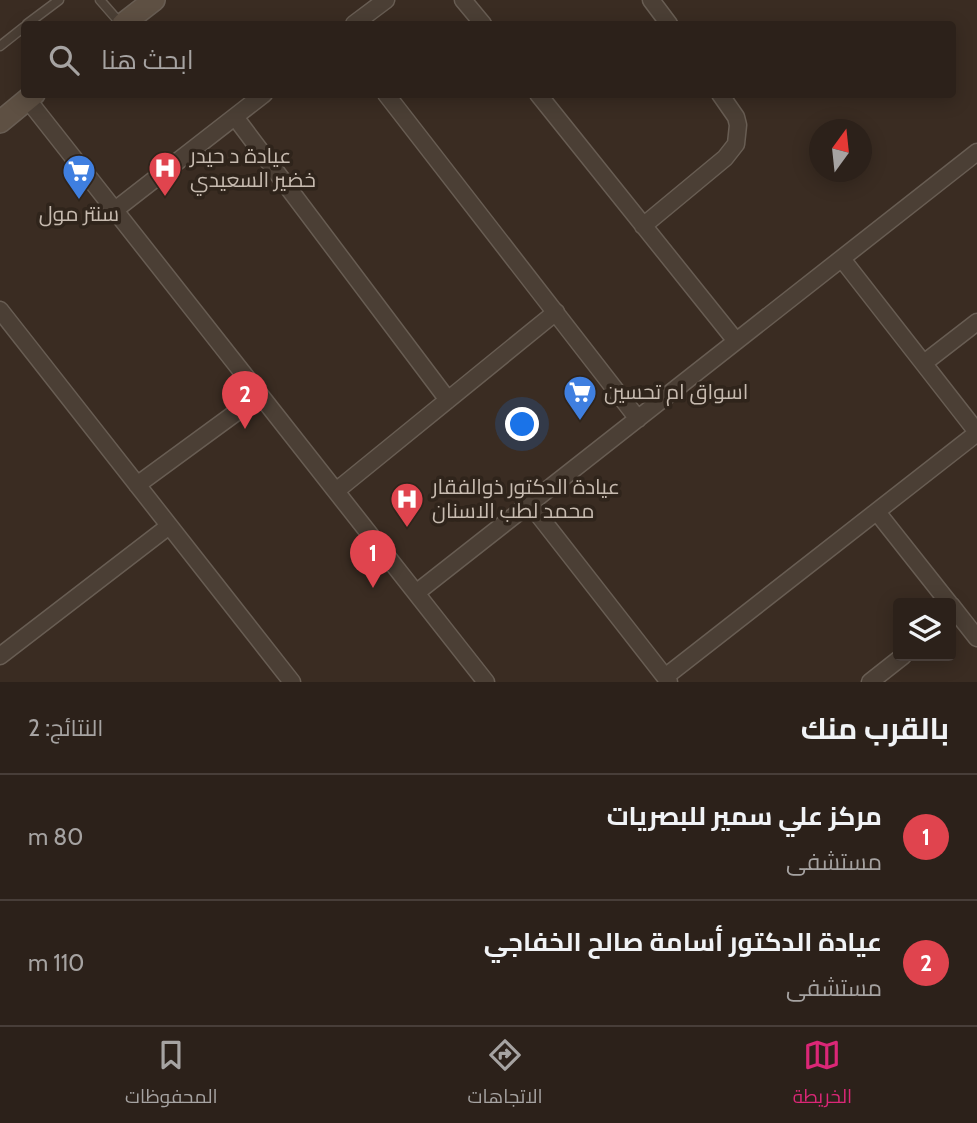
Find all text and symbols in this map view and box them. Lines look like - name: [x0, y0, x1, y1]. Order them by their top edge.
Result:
- search box: [21, 21, 956, 98]
- icon: search: [45, 41, 83, 79]
- text: ابحث هنا: [101, 44, 194, 76]
- north arrow: [809, 119, 872, 182]
- place label: عيادة د حيدر خضير السعيدي: [189, 143, 316, 196]
- hospital icon: عيادة د حيدر خضير السعيدي: [146, 149, 184, 198]
- supermarket icon: سنتر مول: [60, 152, 98, 201]
- place label: سنتر مول: [39, 201, 119, 227]
- pin: 2: [222, 371, 268, 429]
- supermarket icon: اسواق ام تحسين: [561, 373, 599, 422]
- place label: اسواق ام تحسين: [604, 379, 748, 406]
- your location: [505, 407, 539, 441]
- place label: عيادة الدكتور ذوالفقار محمد لطب الاسنان: [431, 474, 620, 524]
- hospital icon: عيادة الدكتور ذوالفقار محمد لطب الاسنان: [388, 480, 426, 529]
- pin: 1: [350, 530, 396, 588]
- map controls: [893, 598, 956, 661]
- button: layers: [893, 598, 956, 661]
- text: بالقرب منك: [801, 710, 949, 747]
- text: النتائج: 2: [28, 714, 103, 742]
- text: مركز علي سمير للبصريات: [607, 800, 882, 832]
- text: 80 m: [28, 823, 83, 851]
- text: 1: [922, 823, 930, 851]
- text: مستشفى: [786, 848, 882, 876]
- text: عيادة الدكتور أسامة صالح الخفاجي: [484, 926, 882, 958]
- text: 110 m: [28, 949, 84, 977]
- text: 2: [920, 949, 932, 977]
- text: مستشفى: [786, 974, 882, 1002]
- tab: المحفوظات: [125, 1036, 218, 1114]
- tab: الاتجاهات: [467, 1036, 543, 1114]
- tab: الخريطة: [793, 1036, 852, 1114]

